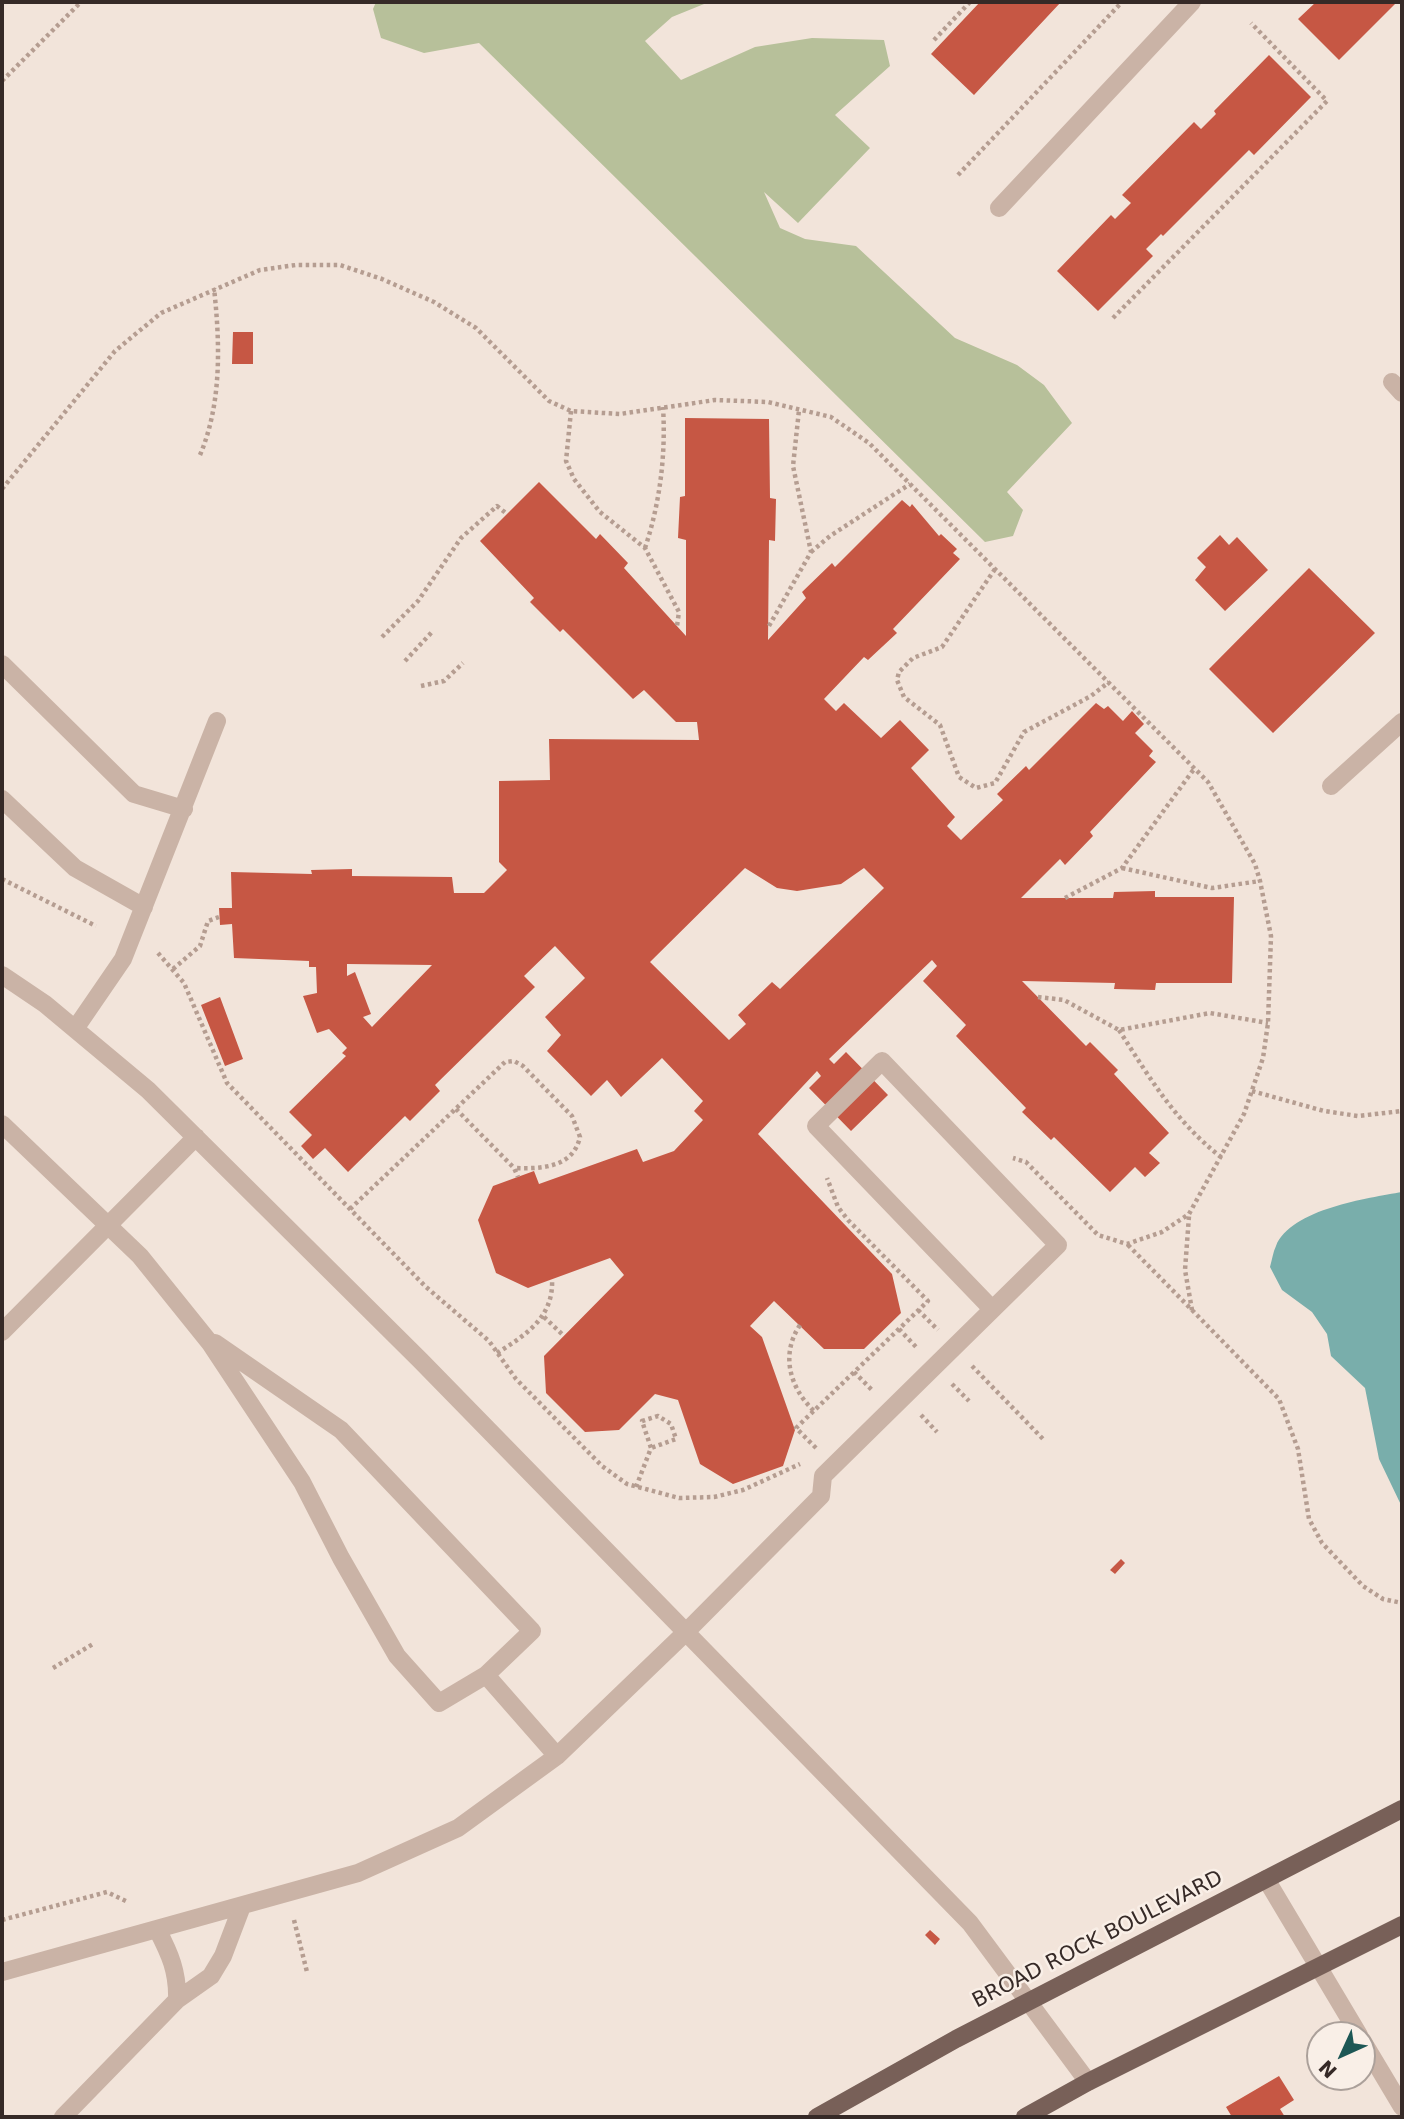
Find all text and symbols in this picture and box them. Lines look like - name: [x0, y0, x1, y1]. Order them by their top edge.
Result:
- street label: BROAD ROCK BOULEVARD: [969, 1866, 1227, 2014]
- north arrow: [1306, 2021, 1376, 2091]
- text: N: [1314, 2056, 1341, 2083]

